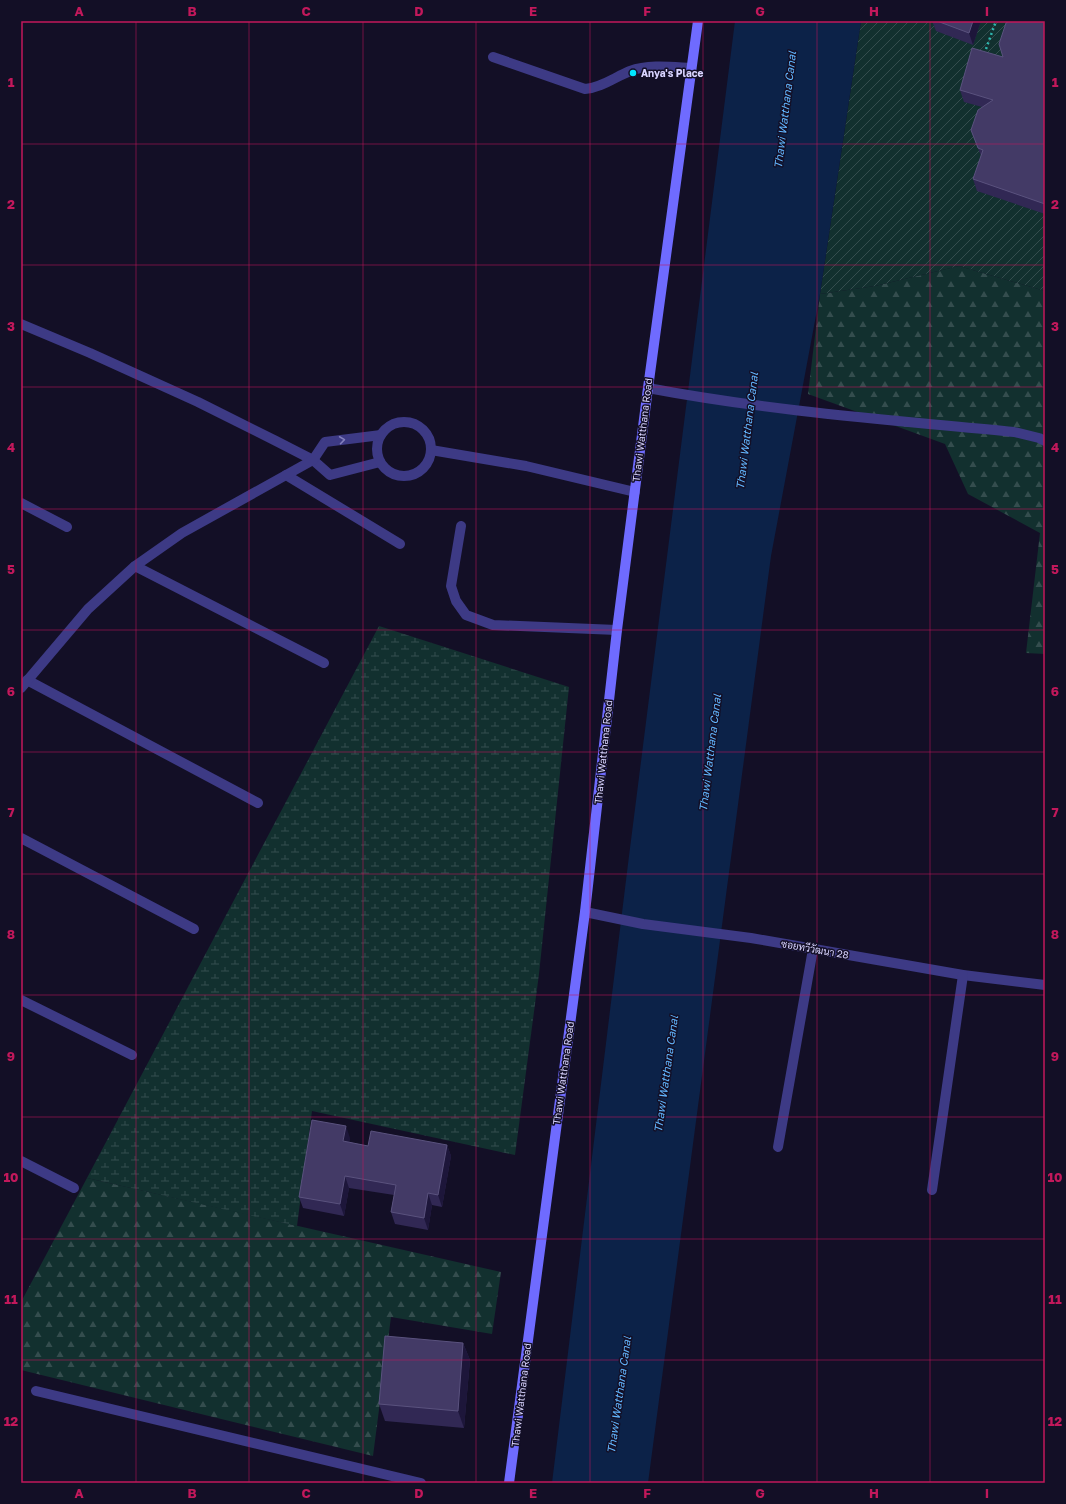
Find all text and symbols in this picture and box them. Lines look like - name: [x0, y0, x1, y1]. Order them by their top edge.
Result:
- text: A: [74, 3, 84, 19]
- text: B: [187, 3, 197, 19]
- text: C: [301, 3, 311, 19]
- text: D: [414, 3, 424, 19]
- text: E: [529, 3, 537, 19]
- text: F: [643, 3, 651, 19]
- text: G: [755, 3, 765, 19]
- text: H: [869, 3, 879, 19]
- text: I: [985, 3, 989, 19]
- water label: Thawi Watthana Canal: [771, 50, 798, 169]
- place label: Anya's Place: [641, 67, 703, 79]
- marker: Anya's Place: [628, 68, 638, 78]
- text: 1: [8, 74, 15, 90]
- text: 1: [1052, 74, 1059, 90]
- text: 2: [7, 196, 15, 212]
- text: 2: [1051, 196, 1059, 212]
- text: 3: [7, 318, 15, 334]
- text: 3: [1051, 318, 1059, 334]
- water label: Thawi Watthana Canal: [733, 371, 760, 490]
- street label: Thawi Watthana Road: [630, 377, 654, 483]
- one-way arrow: [339, 436, 345, 445]
- text: 4: [7, 439, 15, 455]
- text: 4: [1051, 439, 1059, 455]
- text: 5: [7, 561, 15, 577]
- text: 5: [1051, 561, 1059, 577]
- text: 6: [7, 683, 15, 699]
- text: 6: [1051, 683, 1059, 699]
- water label: Thawi Watthana Canal: [696, 693, 723, 812]
- street label: Thawi Watthana Road: [592, 699, 614, 805]
- text: 7: [7, 804, 15, 820]
- text: 7: [1051, 804, 1059, 820]
- text: 8: [7, 926, 15, 942]
- text: 8: [1051, 926, 1059, 942]
- street label: ซอยทวีวัฒนา 28: [780, 937, 850, 961]
- water label: Thawi Watthana Canal: [651, 1014, 680, 1133]
- street label: Thawi Watthana Road: [550, 1020, 576, 1126]
- text: 9: [7, 1048, 15, 1064]
- text: 9: [1051, 1048, 1059, 1064]
- text: 10: [3, 1169, 19, 1185]
- text: 10: [1047, 1169, 1063, 1185]
- text: 11: [4, 1291, 18, 1307]
- text: 11: [1048, 1291, 1062, 1307]
- water label: Thawi Watthana Canal: [604, 1335, 633, 1454]
- street label: Thawi Watthana Road: [509, 1342, 533, 1448]
- text: 12: [4, 1413, 18, 1429]
- text: 12: [1048, 1413, 1062, 1429]
- text: A: [74, 1485, 84, 1501]
- text: B: [187, 1485, 197, 1501]
- text: C: [301, 1485, 311, 1501]
- text: D: [414, 1485, 424, 1501]
- text: E: [529, 1485, 537, 1501]
- text: F: [643, 1485, 651, 1501]
- text: G: [755, 1485, 765, 1501]
- text: H: [869, 1485, 879, 1501]
- text: I: [985, 1485, 989, 1501]

